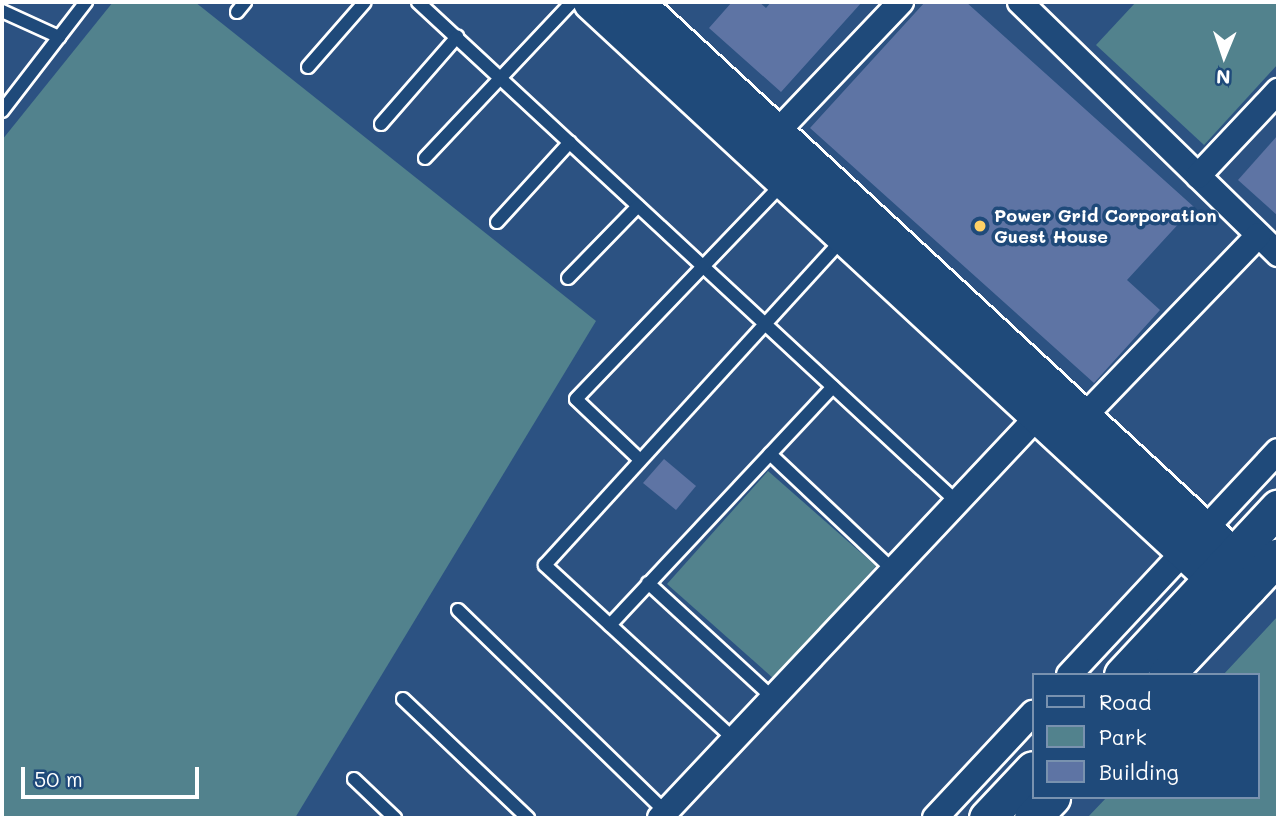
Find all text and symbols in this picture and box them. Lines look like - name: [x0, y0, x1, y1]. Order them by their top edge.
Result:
- north arrow: [1189, 21, 1259, 91]
- text: N: [1216, 65, 1231, 90]
- place label: Power Grid Corporation Guest House: [994, 205, 1217, 248]
- marker: Power Grid Corporation Guest House: [972, 218, 988, 234]
- legend: [1032, 673, 1259, 799]
- text: Road: [1099, 688, 1151, 715]
- text: Park: [1099, 723, 1147, 750]
- scale bar: [24, 754, 203, 798]
- text: Building: [1099, 758, 1179, 785]
- text: 50 m: [34, 765, 83, 792]

